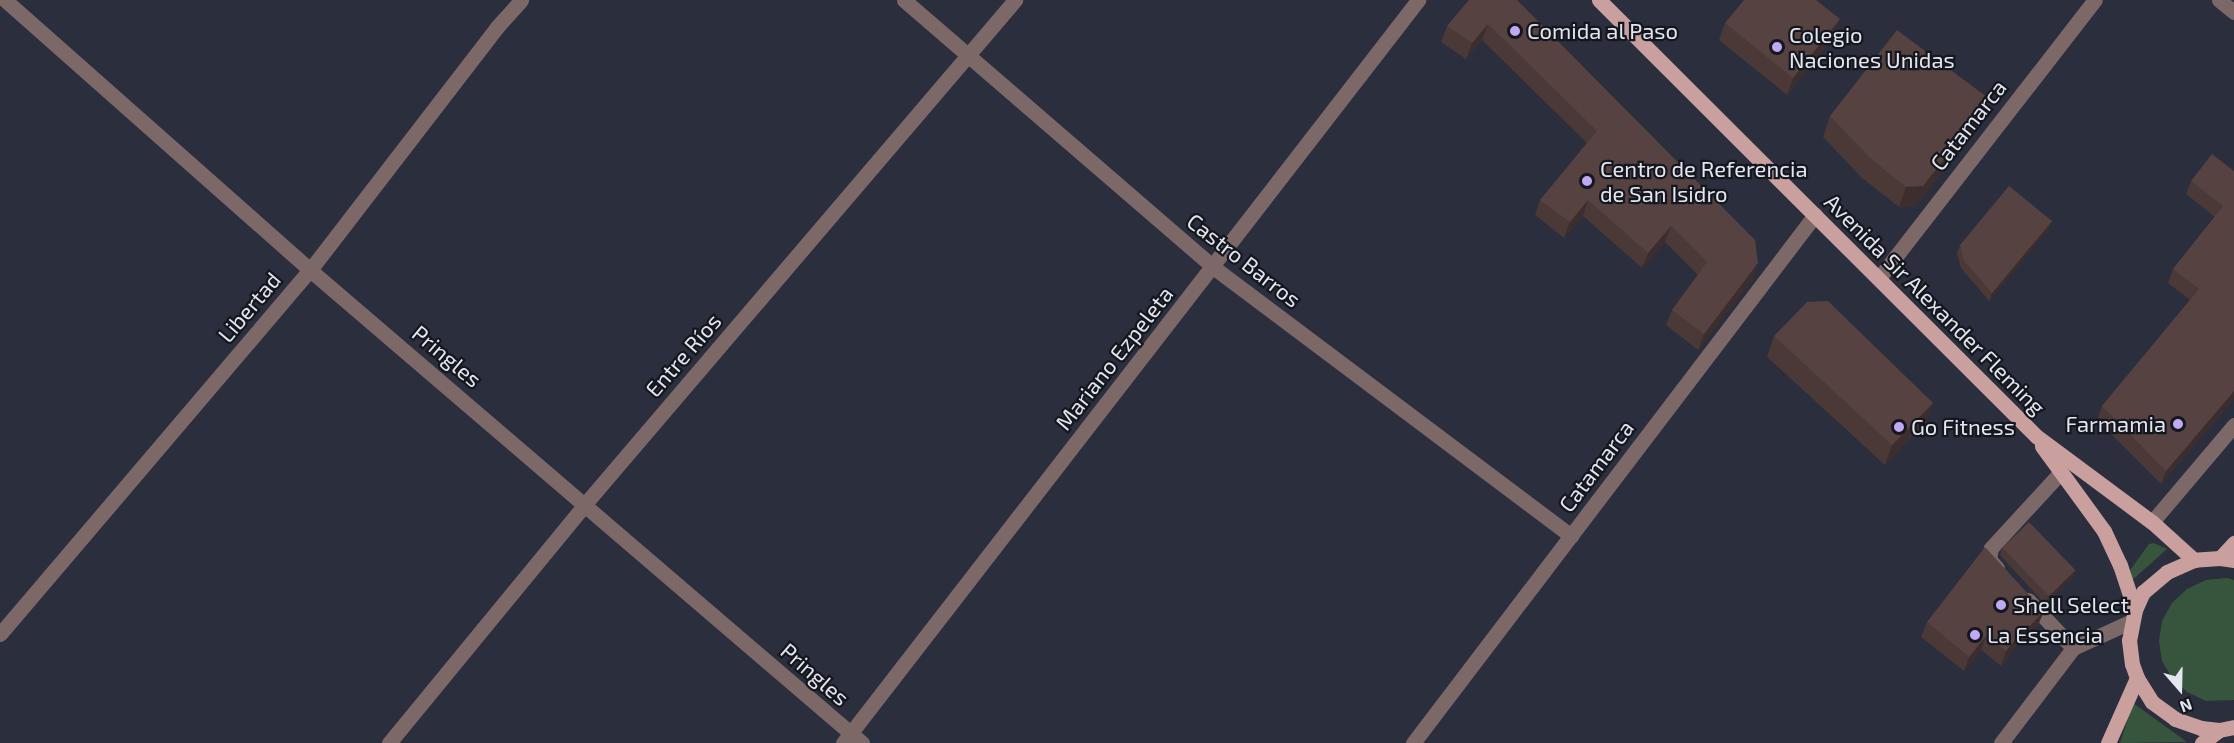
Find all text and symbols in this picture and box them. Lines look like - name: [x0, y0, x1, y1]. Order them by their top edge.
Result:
- place label: Comida al Paso: [1527, 18, 1679, 44]
- place label: Colegio Naciones Unidas: [1789, 21, 1955, 72]
- marker: Comida al Paso: [1508, 24, 1522, 38]
- marker: Colegio Naciones Unidas: [1770, 40, 1784, 54]
- street label: Catamarca: [1924, 74, 2012, 176]
- place label: Centro de Referencia de San Isidro: [1600, 155, 1808, 206]
- marker: Centro de Referencia de San Isidro: [1578, 172, 1596, 190]
- street label: Avenida Sir Alexander Fleming: [1819, 188, 2051, 420]
- street label: Castro Barros: [1182, 207, 1306, 313]
- street label: Libertad: [212, 267, 286, 347]
- street label: Mariano Ezpeleta: [1050, 281, 1178, 435]
- street label: Entre Ríos: [640, 308, 726, 402]
- street label: Pringles: [407, 320, 487, 392]
- place label: Farmamia: [2066, 411, 2166, 437]
- place label: Go Fitness: [1911, 414, 2015, 440]
- street label: Catamarca: [1553, 415, 1639, 517]
- marker: Farmamia: [2171, 417, 2185, 431]
- marker: Go Fitness: [1892, 420, 1906, 434]
- place label: Shell Select: [2013, 592, 2130, 618]
- marker: Shell Select: [1994, 598, 2008, 612]
- place label: La Essencia: [1987, 622, 2103, 648]
- marker: La Essencia: [1968, 628, 1982, 642]
- street label: Pringles: [775, 637, 855, 711]
- north arrow: [2150, 659, 2210, 719]
- text: N: [2178, 695, 2195, 717]

